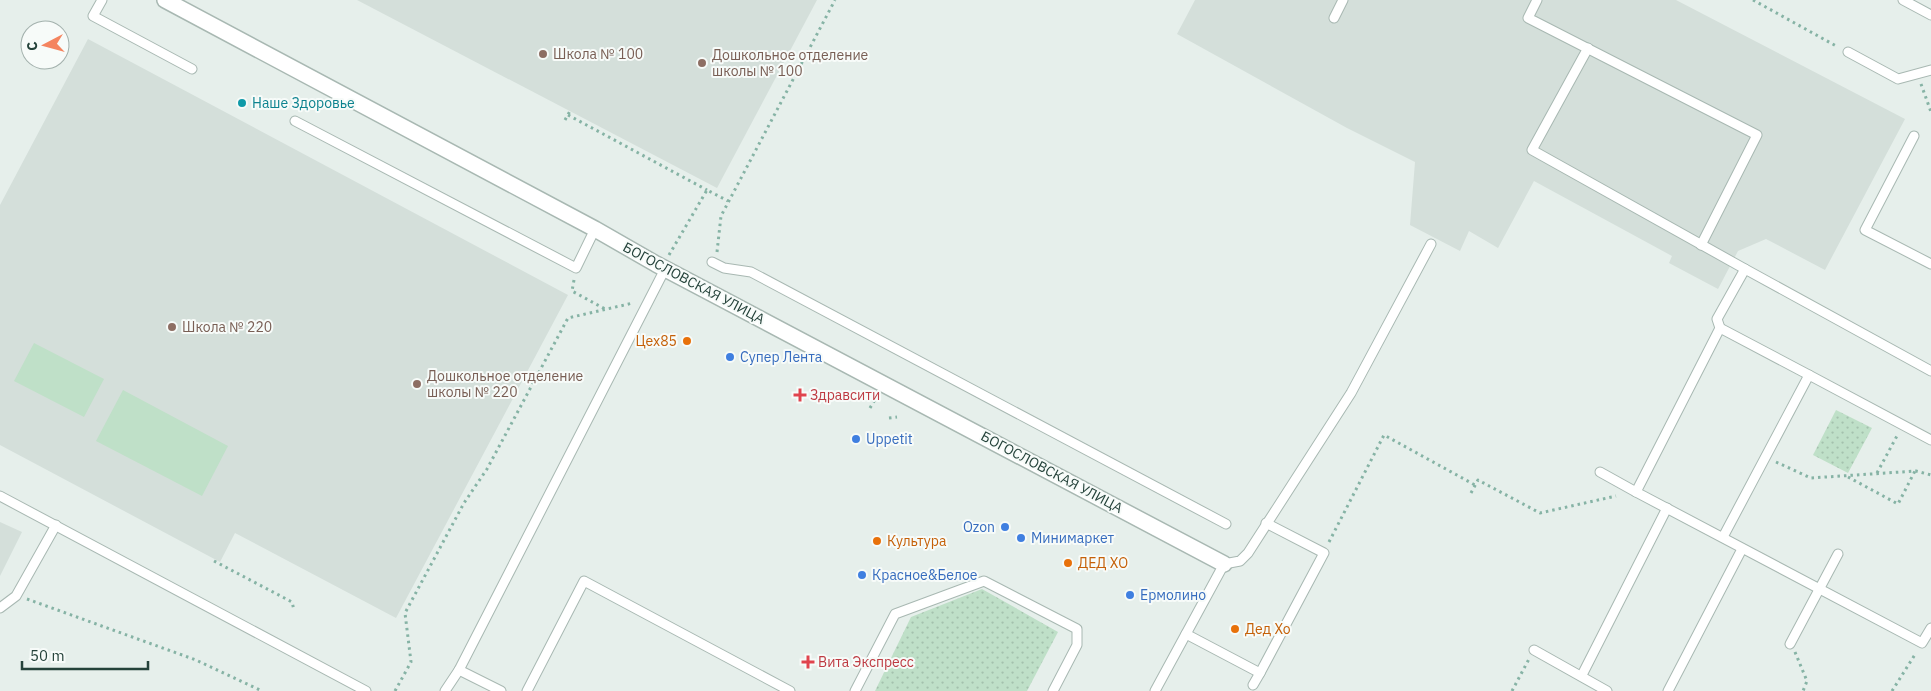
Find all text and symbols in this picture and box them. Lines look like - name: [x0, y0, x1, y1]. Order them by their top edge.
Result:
- north arrow: [20, 20, 70, 70]
- text: С: [23, 41, 41, 52]
- place label: Школа № 100: [553, 45, 643, 63]
- place label: Дошкольное отделение школы № 100: [712, 46, 869, 80]
- marker: Школа № 100: [537, 48, 549, 60]
- marker: Дошкольное отделение школы № 100: [696, 57, 708, 69]
- place label: Наше Здоровье: [252, 94, 355, 112]
- marker: Наше Здоровье: [236, 97, 248, 109]
- street label: БОГОСЛОВСКАЯ УЛИЦА: [620, 238, 768, 328]
- place label: Школа № 220: [182, 318, 272, 336]
- marker: Школа № 220: [166, 321, 178, 333]
- place label: Цех85: [635, 332, 677, 350]
- marker: Цех85: [681, 335, 693, 347]
- place label: Супер Лента: [740, 348, 823, 366]
- marker: Супер Лента: [724, 351, 736, 363]
- place label: Дошкольное отделение школы № 220: [427, 367, 584, 401]
- marker: Дошкольное отделение школы № 220: [411, 378, 423, 390]
- place label: Здравсити: [810, 386, 880, 404]
- marker: Здравсити: [794, 389, 806, 401]
- street label: БОГОСЛОВСКАЯ УЛИЦА: [978, 427, 1126, 517]
- place label: Uppetit: [866, 430, 913, 448]
- marker: Uppetit: [850, 433, 862, 445]
- place label: Ozon: [963, 518, 995, 536]
- marker: Ozon: [999, 521, 1011, 533]
- place label: Минимаркет: [1031, 529, 1114, 547]
- place label: Культура: [887, 532, 947, 550]
- marker: Минимаркет: [1015, 532, 1027, 544]
- marker: Культура: [871, 535, 883, 547]
- place label: ДЕД ХО: [1078, 554, 1128, 572]
- marker: ДЕД ХО: [1062, 557, 1074, 569]
- place label: Красное&Белое: [872, 566, 978, 584]
- marker: Красное&Белое: [856, 569, 868, 581]
- place label: Ермолино: [1140, 586, 1206, 604]
- marker: Ермолино: [1124, 589, 1136, 601]
- place label: Дед Хо: [1245, 620, 1291, 638]
- marker: Дед Хо: [1229, 623, 1241, 635]
- scale bar: [22, 638, 149, 670]
- text: 50 m: [30, 646, 65, 665]
- place label: Вита Экспресс: [818, 653, 914, 671]
- marker: Вита Экспресс: [802, 656, 814, 668]

